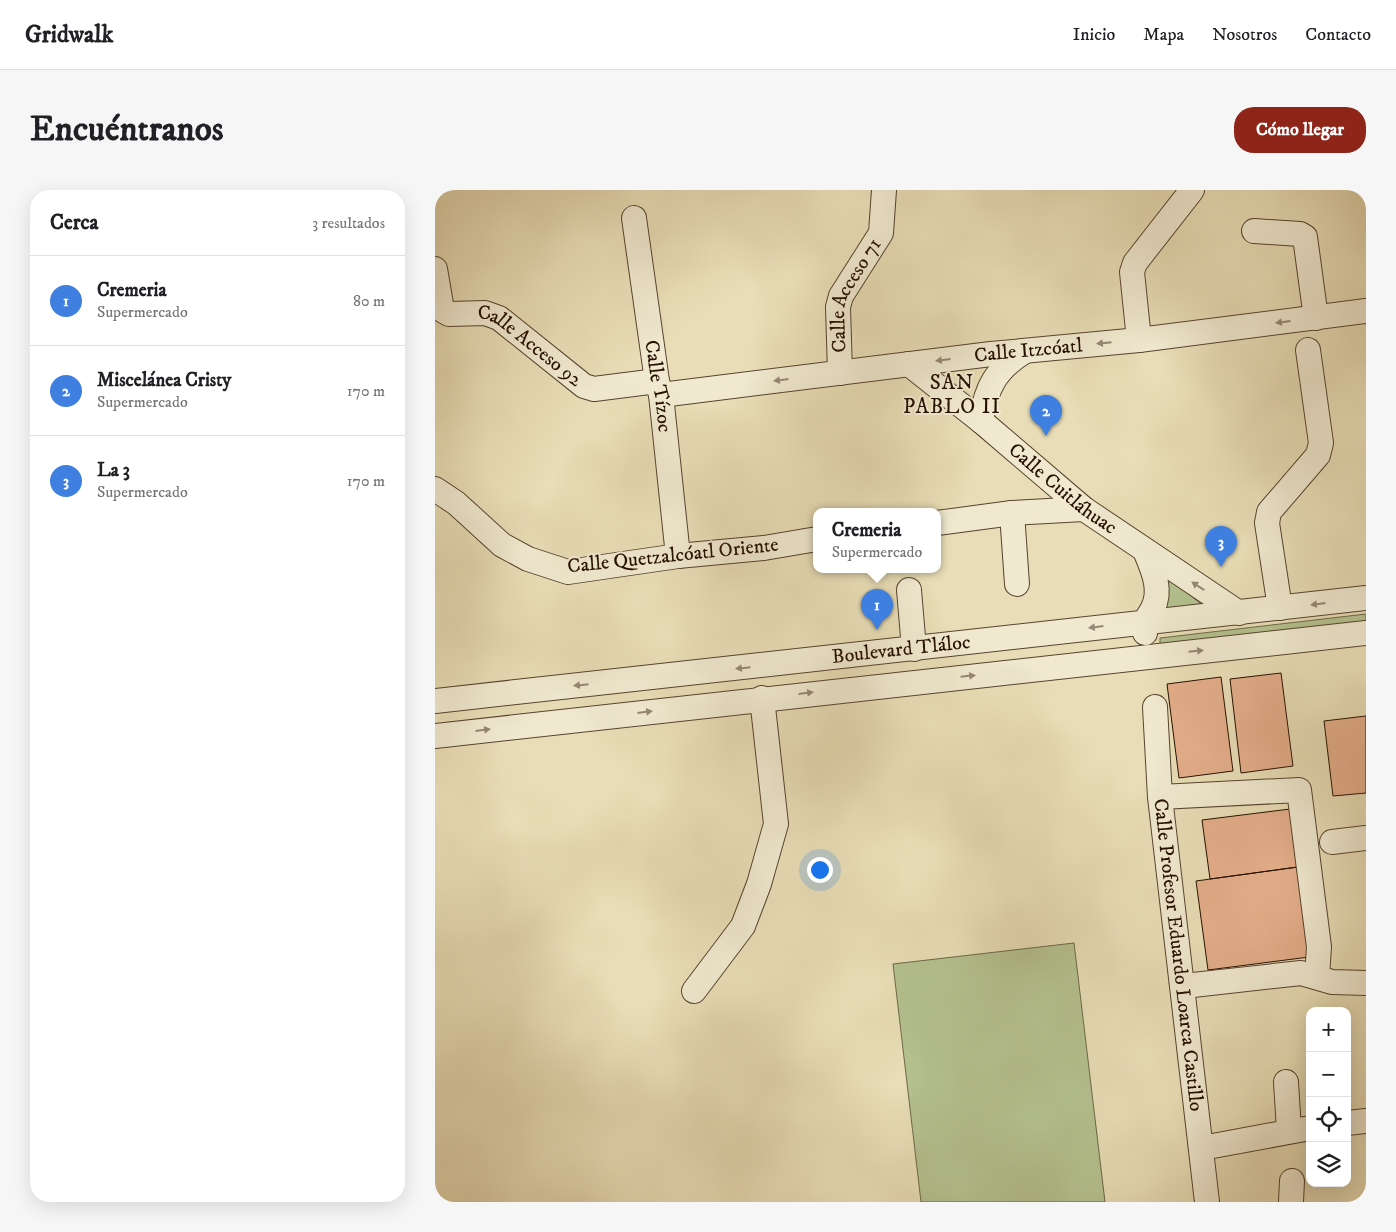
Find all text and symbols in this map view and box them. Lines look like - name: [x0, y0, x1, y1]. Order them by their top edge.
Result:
- text: Gridwalk: [25, 20, 113, 50]
- text: Inicio: [1073, 24, 1115, 46]
- text: Mapa: [1143, 24, 1184, 46]
- text: Nosotros: [1212, 24, 1277, 46]
- text: Contacto: [1305, 24, 1371, 46]
- button: Cómo llegar: [1234, 107, 1366, 153]
- text: Encuéntranos: [30, 108, 224, 152]
- text: Cerca: [50, 210, 98, 236]
- text: 3 resultados: [312, 213, 385, 233]
- street label: Calle Acceso 71: [825, 233, 887, 353]
- text: Cremeria: [97, 279, 167, 302]
- text: 1: [63, 291, 69, 311]
- text: 80 m: [353, 291, 385, 311]
- street label: Calle Acceso 92: [477, 300, 587, 392]
- text: Supermercado: [97, 302, 188, 322]
- one-way arrow: [1275, 318, 1291, 326]
- street label: Calle Itzcóatl: [973, 333, 1084, 368]
- street label: Calle Tízoc: [639, 338, 677, 434]
- one-way arrow: [1096, 339, 1112, 347]
- one-way arrow: [934, 356, 950, 364]
- text: Miscelánea Cristy: [97, 369, 231, 392]
- district label: SAN PABLO II: [903, 370, 1001, 420]
- one-way arrow: [773, 376, 789, 384]
- text: 2: [62, 381, 70, 401]
- text: 170 m: [347, 381, 385, 401]
- text: Supermercado: [97, 392, 188, 412]
- pin: 2: [1030, 395, 1062, 436]
- street label: Calle Cuitláhuac: [1003, 437, 1122, 540]
- text: La 3: [97, 459, 130, 482]
- text: 3: [63, 471, 69, 491]
- text: 170 m: [347, 471, 385, 491]
- text: Supermercado: [97, 482, 188, 502]
- popup: [813, 508, 941, 573]
- text: Cremeria: [832, 519, 901, 542]
- pin: 3: [1205, 526, 1237, 567]
- street label: Calle Quetzalcóatl Oriente: [566, 532, 780, 580]
- text: Supermercado: [832, 542, 922, 562]
- one-way arrow: [1191, 582, 1205, 591]
- pin: 1: [861, 589, 893, 630]
- one-way arrow: [1309, 600, 1325, 608]
- one-way arrow: [1087, 623, 1103, 631]
- street label: Boulevard Tláloc: [831, 629, 972, 670]
- one-way arrow: [1188, 647, 1204, 655]
- one-way arrow: [735, 664, 751, 672]
- one-way arrow: [960, 672, 976, 680]
- one-way arrow: [573, 681, 589, 689]
- one-way arrow: [799, 689, 815, 697]
- one-way arrow: [637, 708, 653, 716]
- one-way arrow: [476, 726, 492, 734]
- street label: Calle Profesor Eduardo Loarca Castillo: [1148, 797, 1209, 1113]
- your location: [807, 857, 833, 883]
- map controls: [1306, 1007, 1351, 1187]
- button: +: [1306, 1007, 1351, 1052]
- button: −: [1306, 1052, 1351, 1097]
- button: locate: [1306, 1097, 1351, 1142]
- button: layers: [1306, 1142, 1351, 1187]

